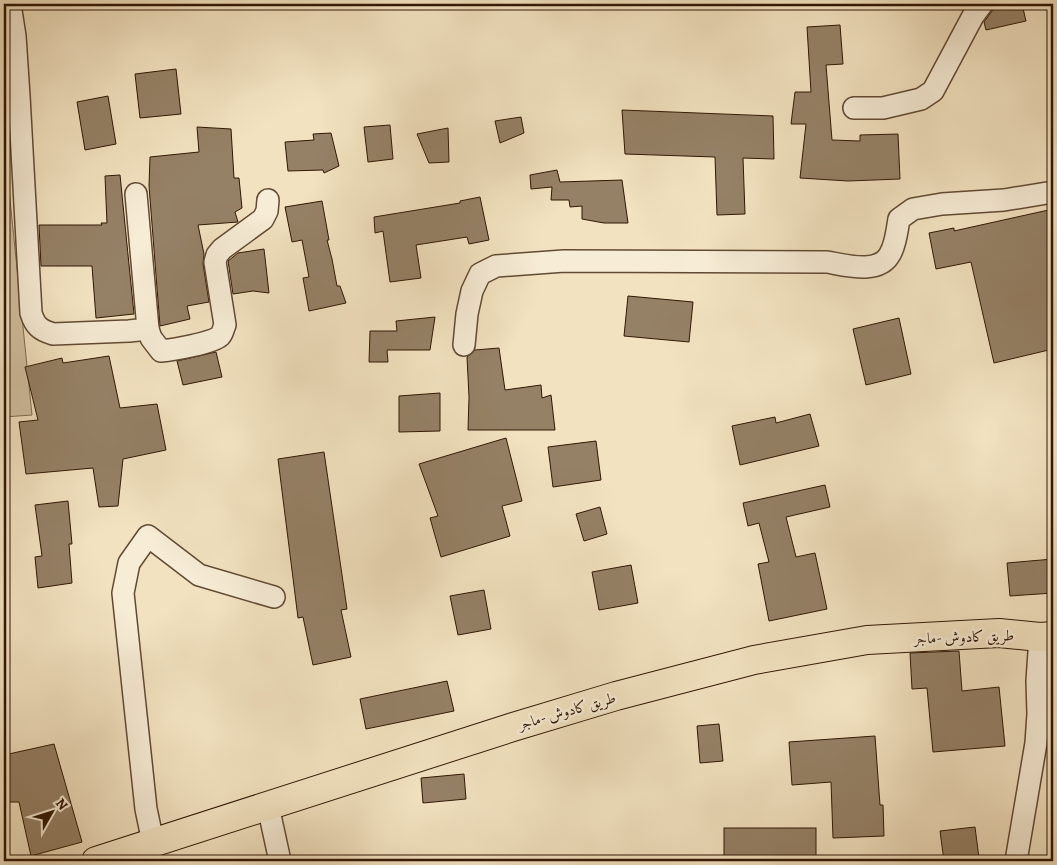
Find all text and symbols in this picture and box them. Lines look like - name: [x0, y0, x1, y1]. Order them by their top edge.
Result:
- street label: طريق كادوش -ماجر: [911, 625, 1015, 649]
- street label: طريق كادوش -ماجر: [514, 688, 618, 735]
- north arrow: [28, 788, 78, 838]
- text: N: [51, 794, 72, 814]

